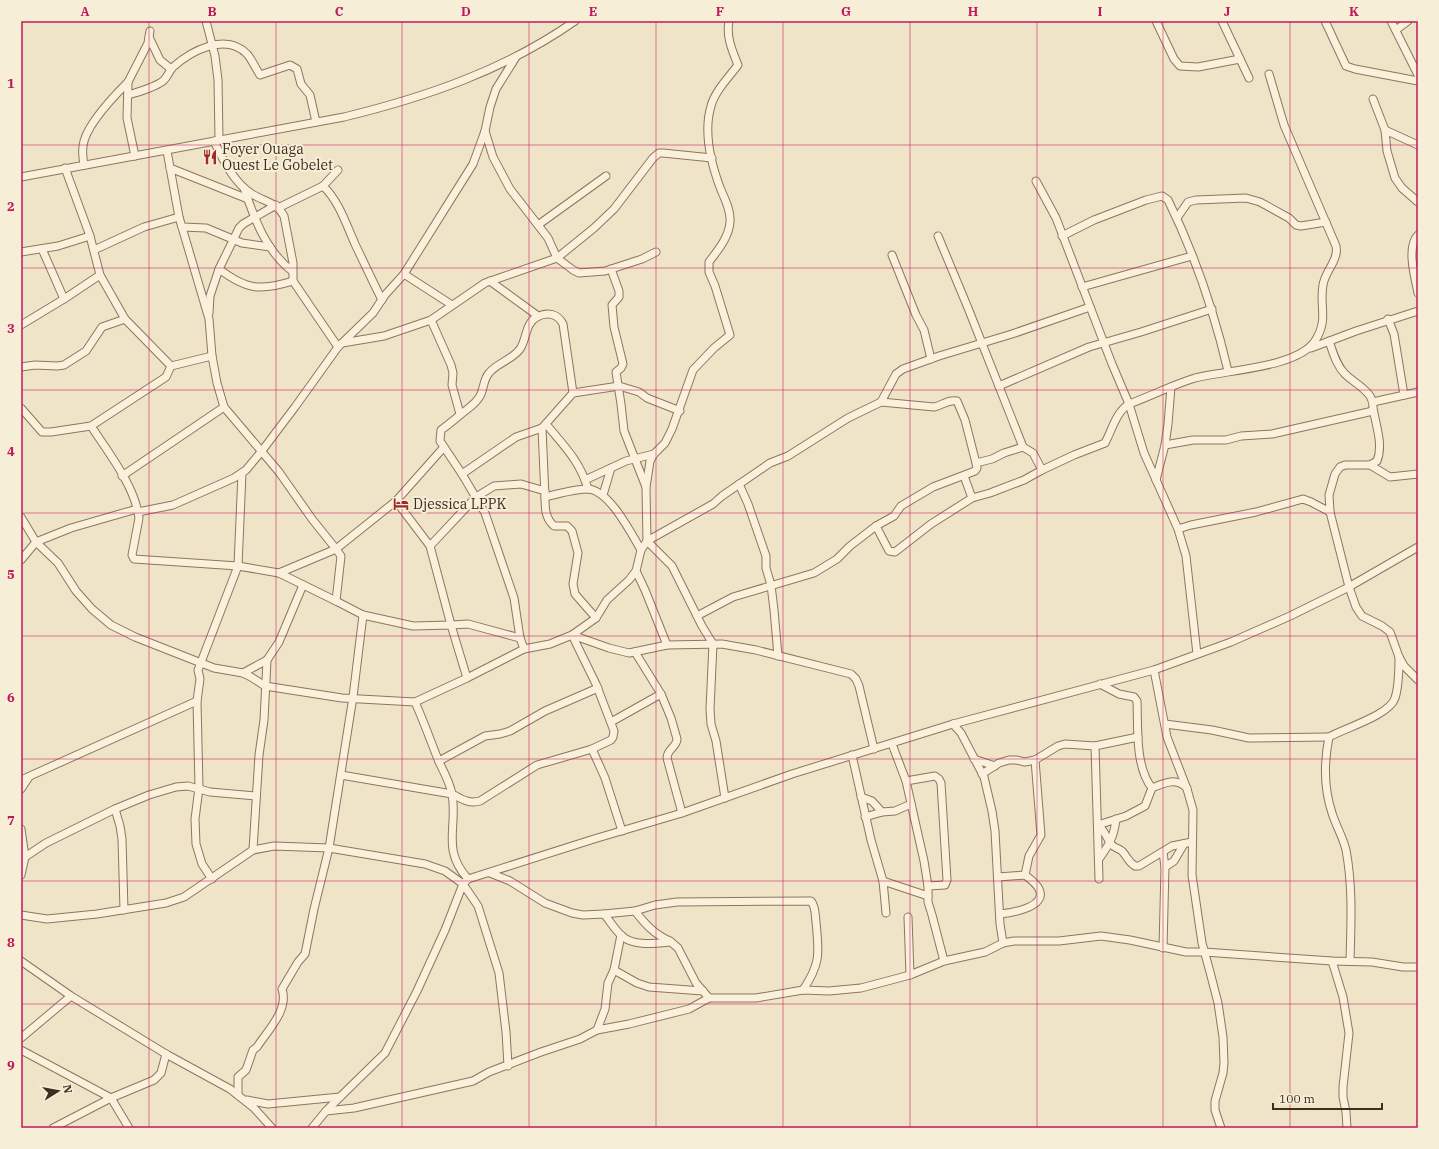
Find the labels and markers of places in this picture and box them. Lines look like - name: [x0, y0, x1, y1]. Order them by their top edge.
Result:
- place label: Foyer Ouaga Ouest Le Gobelet: [222, 140, 333, 174]
- restaurant icon: Foyer Ouaga Ouest Le Gobelet: [201, 148, 219, 166]
- hotel icon: Djessica LPPK: [392, 495, 410, 513]
- place label: Djessica LPPK: [413, 495, 507, 513]

